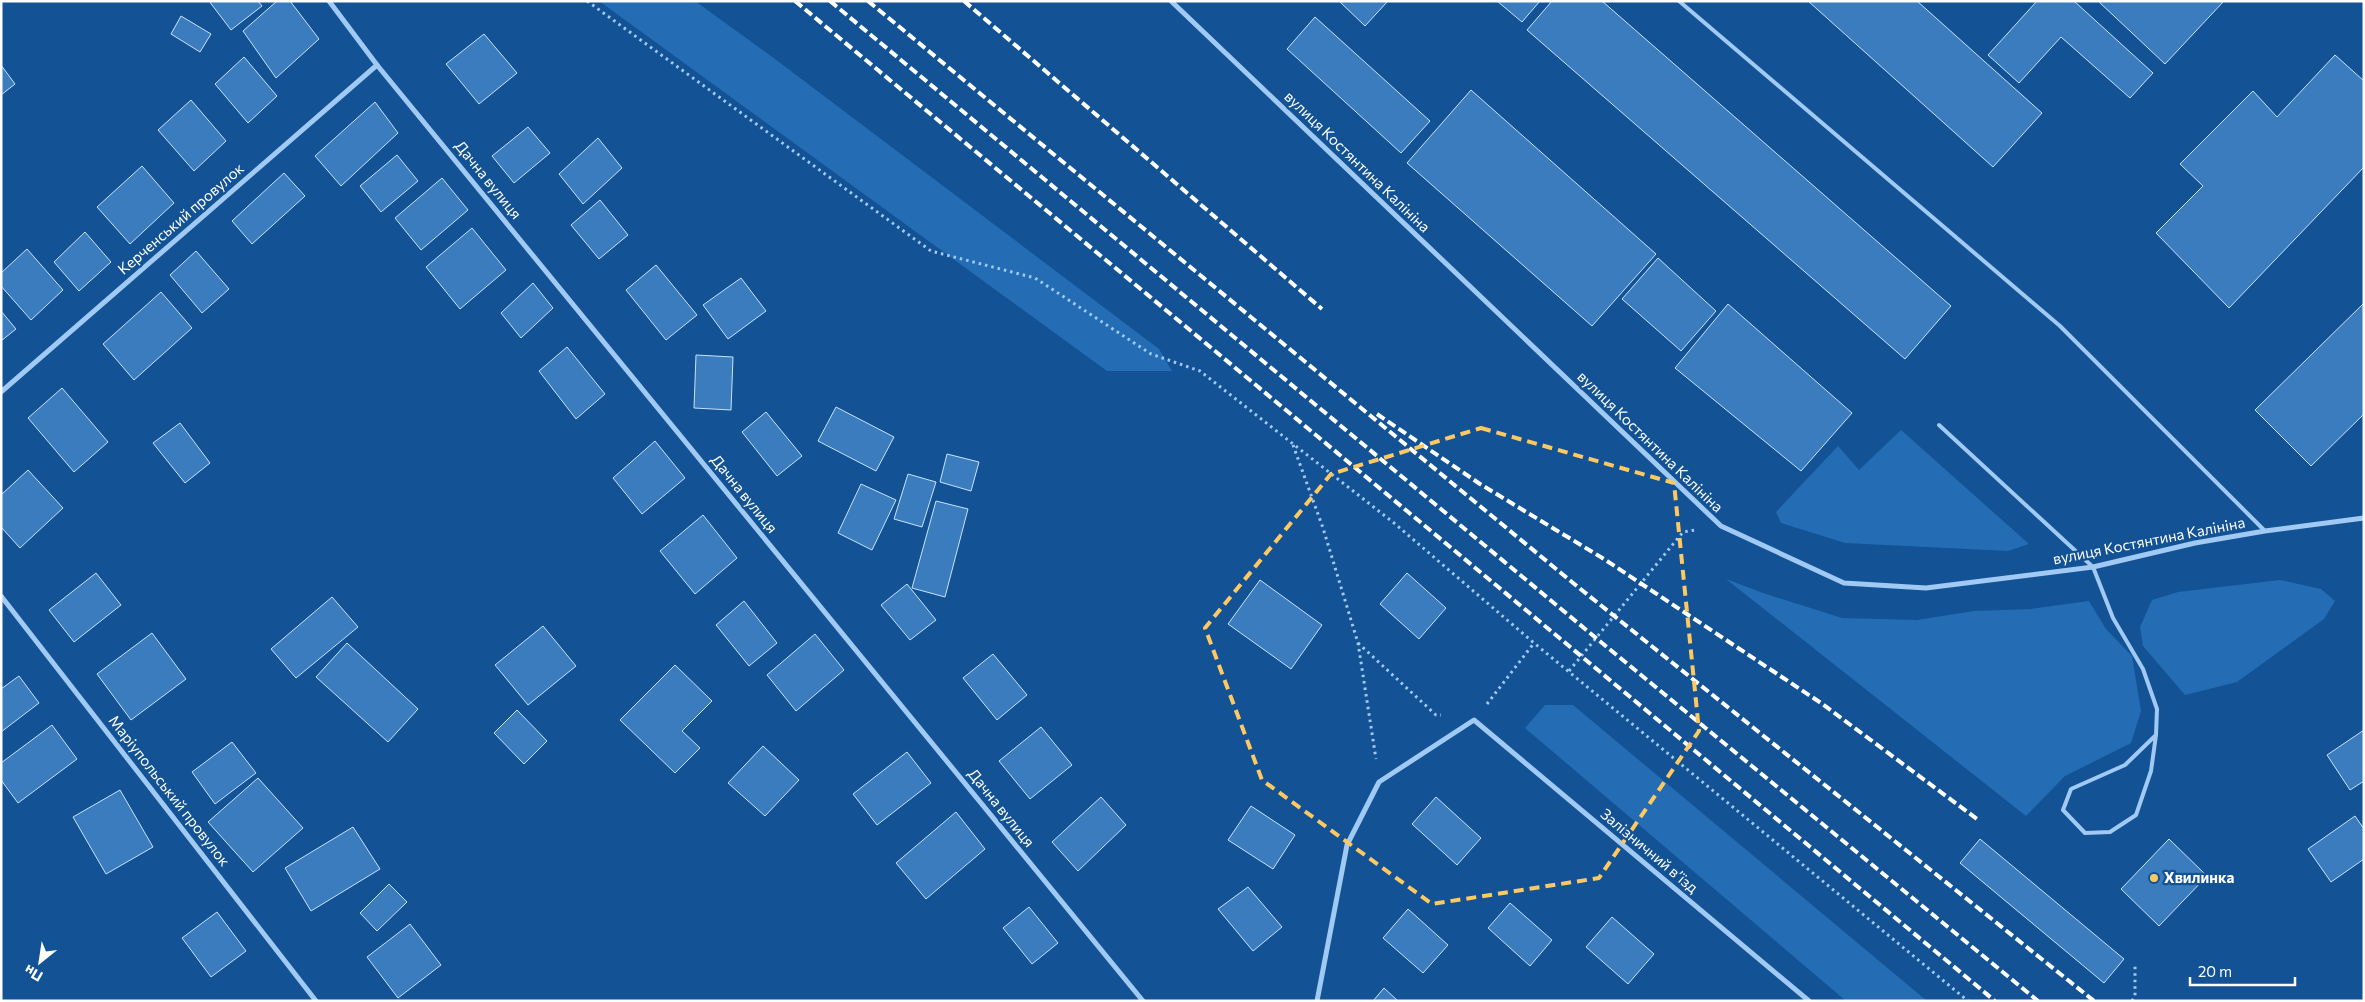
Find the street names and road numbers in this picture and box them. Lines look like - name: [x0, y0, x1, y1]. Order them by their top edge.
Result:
- street label: вулиця Костянтина Калініна: [1281, 87, 1434, 236]
- street label: Дачна вулиця: [452, 137, 526, 222]
- street label: Керченський провулок: [114, 159, 247, 278]
- street label: вулиця Костянтина Калініна: [1574, 367, 1727, 516]
- street label: Дачна вулиця: [708, 451, 782, 536]
- street label: вулиця Костянтина Калініна: [2051, 513, 2246, 567]
- street label: Маріупольський провулок: [105, 711, 234, 869]
- street label: Дачна вулиця: [965, 765, 1039, 850]
- street label: Залізничний в’їзд: [1597, 804, 1702, 896]

